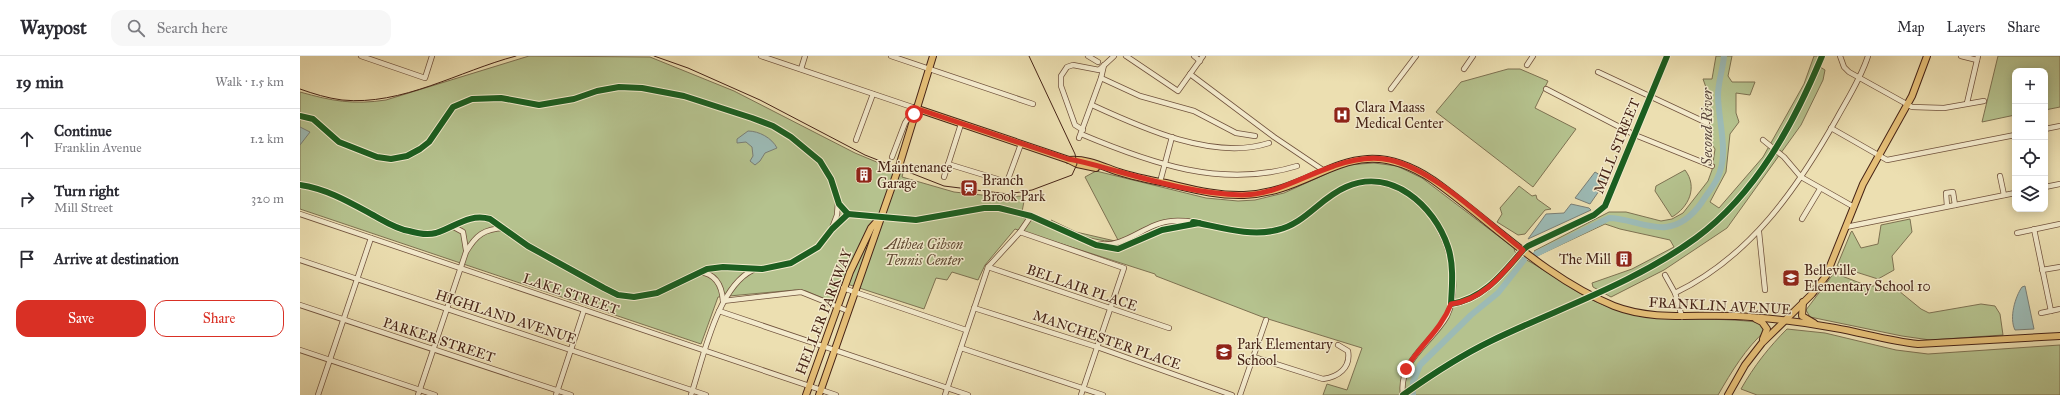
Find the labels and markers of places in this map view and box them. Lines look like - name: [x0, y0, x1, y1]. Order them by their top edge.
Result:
- place label: Clara Maass Medical Center: [1355, 99, 1444, 132]
- hospital icon: Clara Maass Medical Center: [1332, 105, 1352, 125]
- place label: Maintenance Garage: [877, 159, 952, 192]
- building icon: Maintenance Garage: [854, 165, 874, 185]
- place label: Branch Brook Park: [982, 172, 1046, 205]
- station icon: Branch Brook Park: [959, 178, 979, 198]
- building icon: The Mill: [1614, 249, 1634, 269]
- place label: The Mill: [1559, 251, 1611, 268]
- place label: Belleville Elementary School 10: [1804, 262, 1931, 295]
- school or university icon: Belleville Elementary School 10: [1781, 268, 1801, 288]
- place label: Park Elementary School: [1237, 336, 1333, 369]
- school or university icon: Park Elementary School: [1214, 342, 1234, 362]

